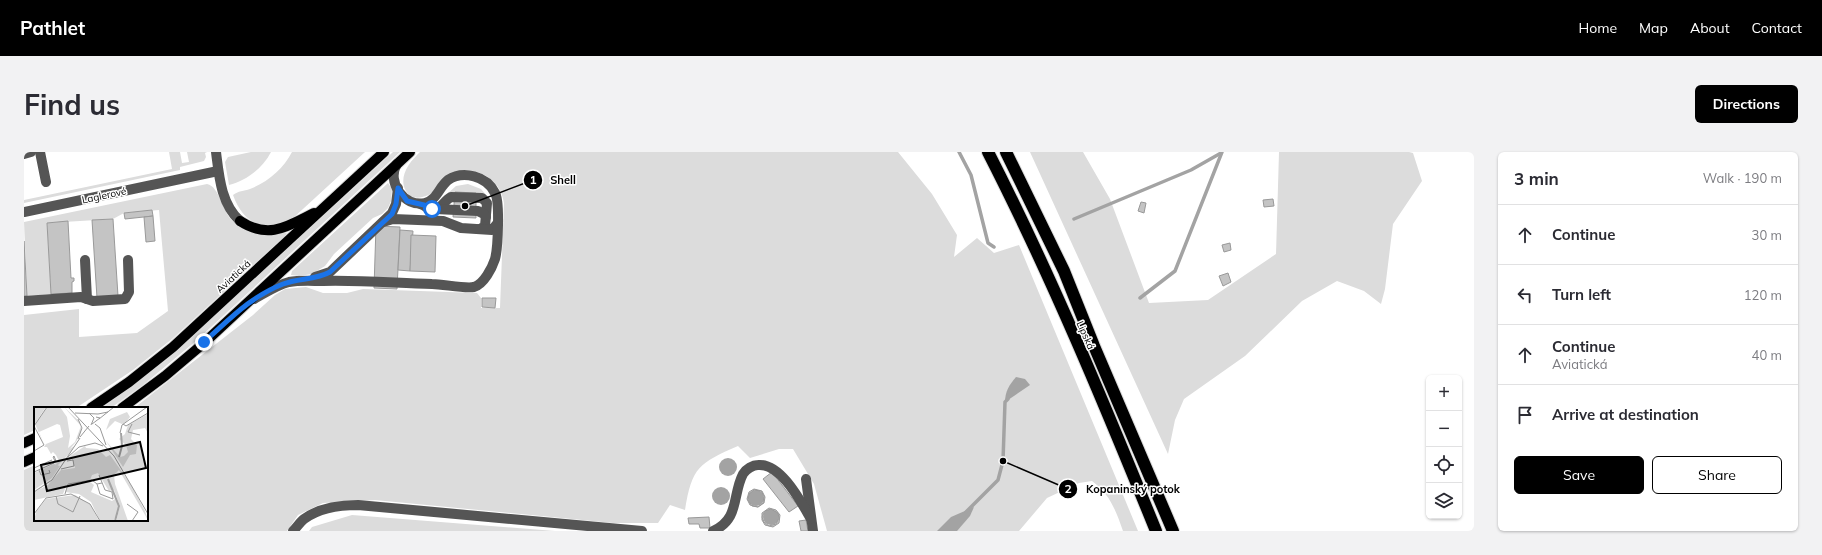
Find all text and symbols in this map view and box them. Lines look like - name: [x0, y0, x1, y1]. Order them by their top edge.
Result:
- text: Pathlet: [20, 16, 85, 40]
- text: Home: [1578, 19, 1617, 37]
- text: Map: [1639, 19, 1668, 37]
- text: About: [1690, 19, 1730, 37]
- text: Contact: [1752, 19, 1802, 37]
- button: Directions: [1695, 85, 1798, 123]
- text: Find us: [24, 87, 120, 122]
- text: 3 min: [1514, 168, 1559, 189]
- callout: Shell: [523, 169, 584, 192]
- text: Walk · 190 m: [1703, 170, 1782, 186]
- text: 1: [529, 172, 537, 187]
- text: Shell: [550, 173, 576, 187]
- street label: Laglerové: [81, 184, 128, 207]
- route start: [423, 200, 441, 218]
- icon: ahead: [1514, 224, 1536, 246]
- text: Continue: [1552, 225, 1615, 244]
- text: 30 m: [1752, 227, 1782, 243]
- street label: Aviatická: [213, 257, 253, 296]
- icon: left: [1514, 284, 1536, 306]
- text: Turn left: [1552, 285, 1611, 304]
- text: 120 m: [1744, 287, 1782, 303]
- street label: Lipská: [1074, 319, 1098, 352]
- route end: [195, 333, 213, 351]
- text: Continue: [1552, 337, 1615, 356]
- icon: ahead: [1514, 344, 1536, 366]
- text: 40 m: [1752, 347, 1782, 363]
- text: Aviatická: [1552, 356, 1608, 372]
- map controls: [1426, 375, 1462, 519]
- button: +: [1426, 375, 1462, 411]
- icon: arrive: [1514, 404, 1536, 426]
- text: Arrive at destination: [1552, 405, 1699, 424]
- inset map: [34, 407, 148, 521]
- button: −: [1426, 411, 1462, 447]
- button: locate: [1426, 447, 1462, 483]
- button: Save: [1514, 456, 1644, 494]
- button: Share: [1652, 456, 1782, 494]
- callout: Kopaninský potok: [1058, 477, 1188, 500]
- text: 2: [1064, 481, 1072, 496]
- text: Kopaninský potok: [1086, 482, 1181, 496]
- button: layers: [1426, 483, 1462, 519]

